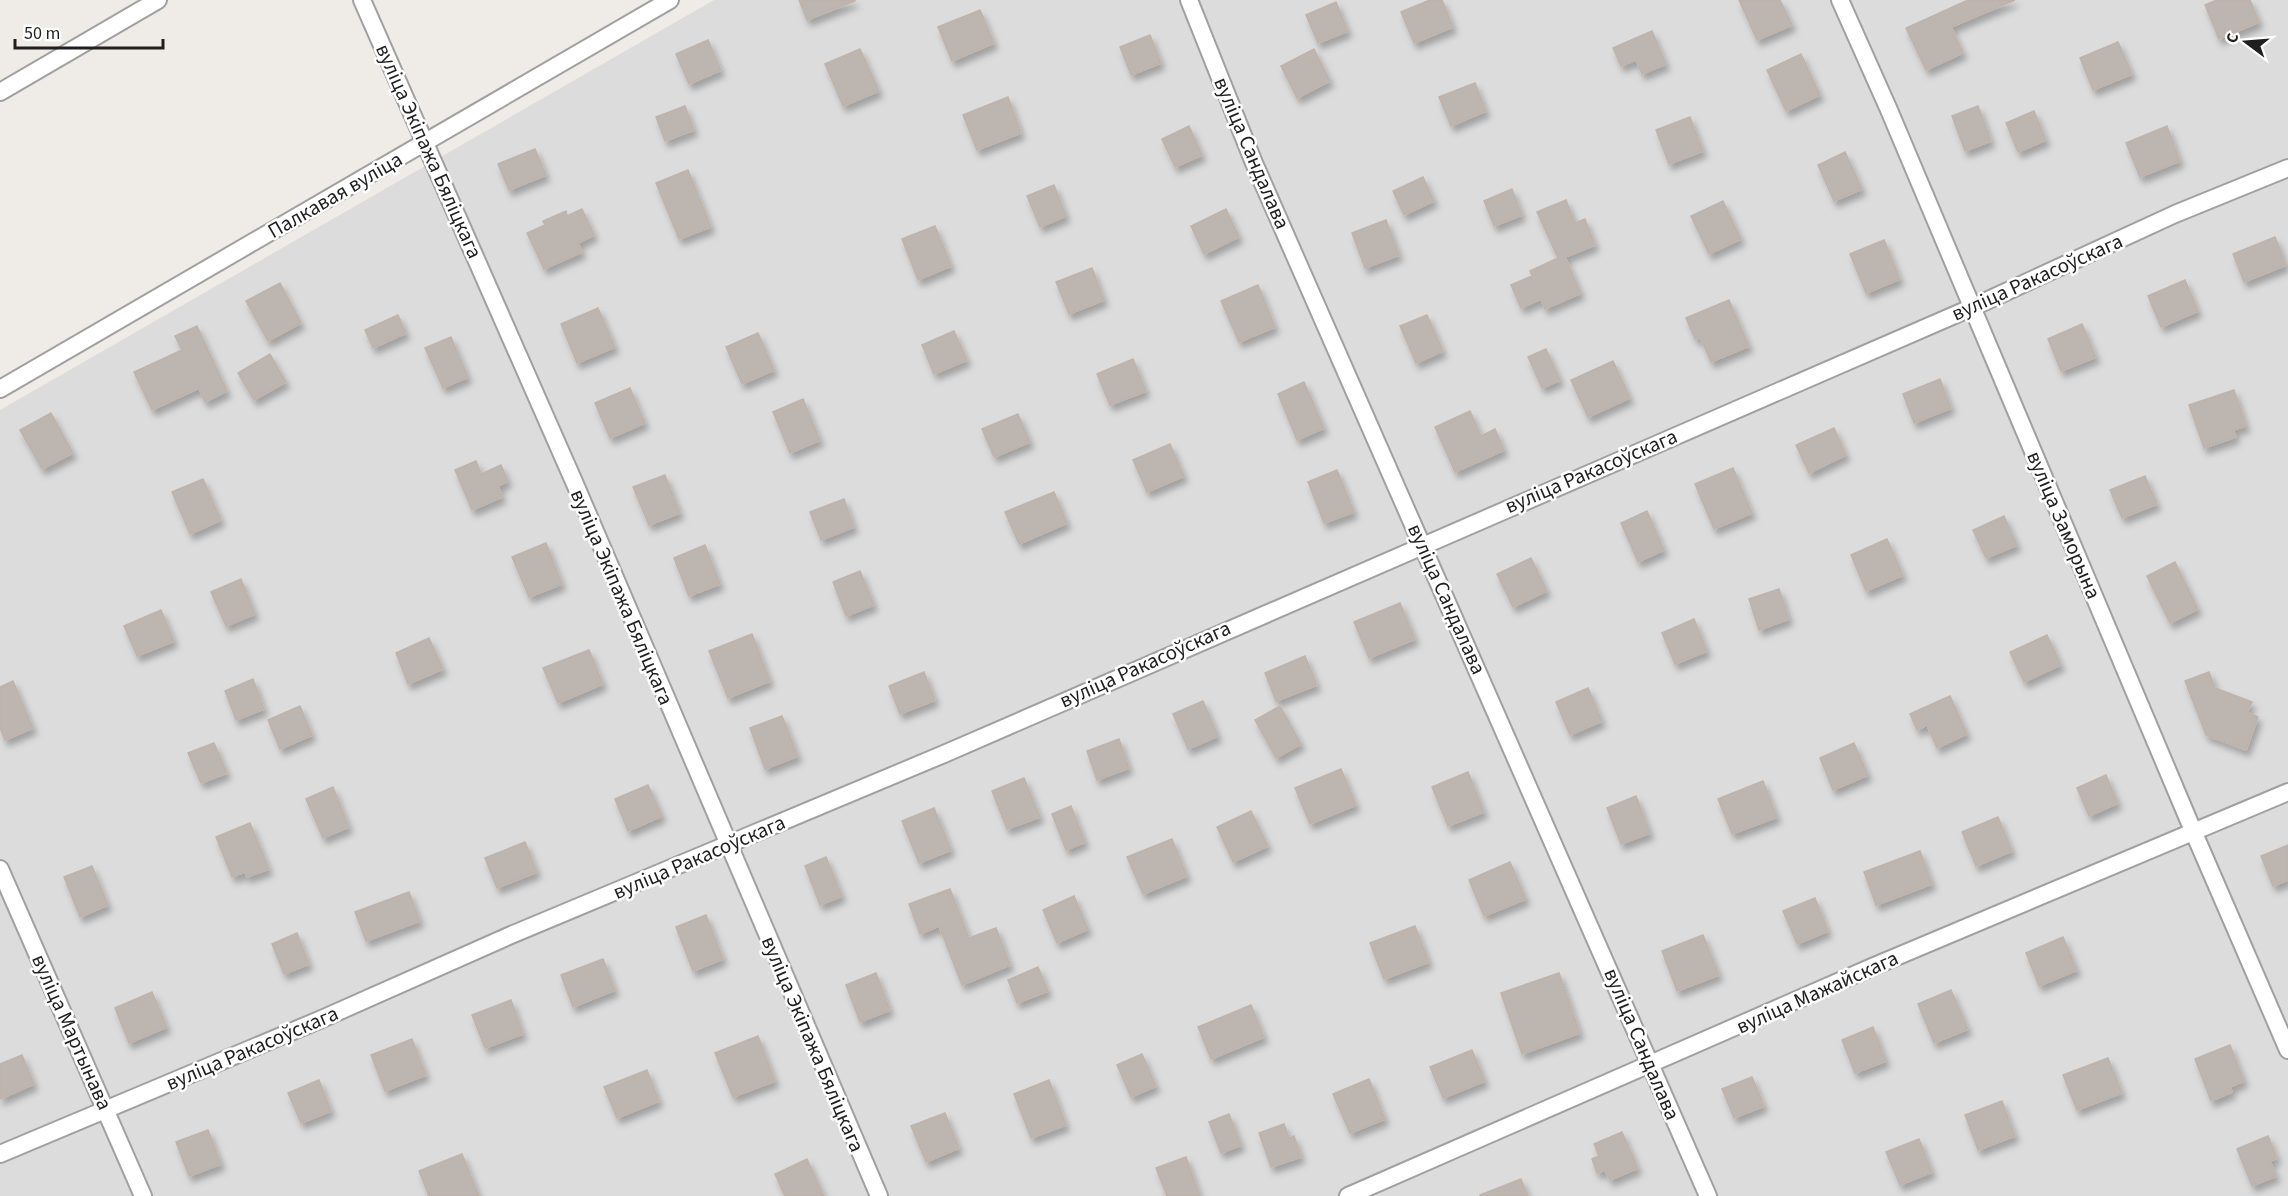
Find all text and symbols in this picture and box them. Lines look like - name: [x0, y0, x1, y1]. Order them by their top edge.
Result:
- scale bar: [15, 12, 164, 50]
- north arrow: [2216, 12, 2276, 72]
- text: 50 m: [24, 21, 60, 46]
- text: С: [2221, 31, 2244, 46]
- street label: вуліца Экіпажа Бяліцкага: [368, 39, 490, 263]
- street label: вуліца Сандалава: [1206, 72, 1298, 234]
- street label: Палкавая вуліца: [262, 144, 408, 246]
- street label: вуліца Ракасоўскага: [1947, 226, 2127, 328]
- street label: вуліца Ракасоўскага: [1500, 421, 1682, 521]
- street label: вуліца Заморына: [2019, 446, 2109, 604]
- street label: вуліца Экіпажа Бяліцкага: [563, 484, 681, 710]
- street label: вуліца Сандалава: [1400, 519, 1494, 679]
- street label: вуліца Ракасоўскага: [1055, 613, 1235, 715]
- street label: вуліца Ракасоўскага: [608, 807, 790, 907]
- street label: вуліца Экіпажа Бяліцкага: [754, 931, 872, 1157]
- street label: вуліца Мажайскага: [1731, 943, 1903, 1041]
- street label: вуліца Мартынава: [24, 949, 120, 1115]
- street label: вуліца Сандалава: [1596, 963, 1688, 1125]
- street label: вуліца Ракасоўскага: [161, 998, 343, 1098]

